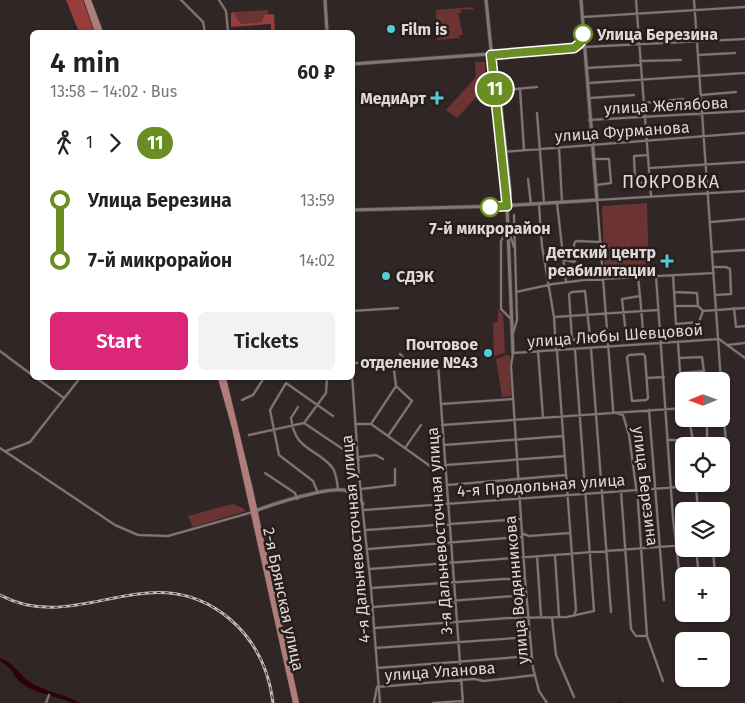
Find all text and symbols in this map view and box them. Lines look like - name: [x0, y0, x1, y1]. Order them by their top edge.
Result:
- place label: Film is: [401, 20, 447, 39]
- marker: Film is: [385, 23, 397, 35]
- marker: Улица Березина: [573, 24, 593, 44]
- place label: Улица Березина: [596, 25, 718, 44]
- text: 4 min: [50, 46, 120, 79]
- text: 60 ₽: [297, 61, 335, 84]
- line badge: 11: [472, 73, 518, 105]
- text: 11: [487, 78, 503, 100]
- text: 13:58 – 14:02 · Bus: [50, 82, 177, 101]
- place label: МедиАрт: [360, 89, 426, 108]
- marker: МедиАрт: [430, 91, 444, 105]
- street label: улица Желябова: [603, 93, 729, 118]
- street label: улица Фурманова: [554, 117, 690, 146]
- icon: walk: [50, 129, 78, 157]
- icon: forward: [101, 129, 129, 157]
- text: 11: [147, 132, 163, 154]
- text: 1: [86, 133, 93, 152]
- district label: ПОКРОВКА: [622, 171, 720, 193]
- text: Улица Березина: [88, 189, 232, 212]
- text: 13:59: [300, 191, 335, 210]
- marker: 7-й микрорайон: [480, 197, 500, 217]
- place label: 7-й микрорайон: [429, 219, 551, 238]
- place label: Детский центр реабилитации: [546, 243, 656, 280]
- text: 7-й микрорайон: [88, 249, 232, 272]
- text: 14:02: [299, 251, 335, 270]
- marker: Детский центр реабилитации: [660, 254, 674, 268]
- place label: СДЭК: [396, 267, 435, 286]
- marker: СДЭК: [380, 270, 392, 282]
- button: Start: [50, 312, 188, 370]
- button: Tickets: [198, 312, 335, 370]
- street label: улица Любы Шевцовой: [527, 320, 704, 351]
- place label: Почтовое отделение №43: [360, 335, 478, 372]
- marker: Почтовое отделение №43: [482, 347, 494, 359]
- north arrow: [675, 372, 730, 428]
- map controls: [675, 372, 730, 687]
- street label: улица Березина: [629, 425, 662, 547]
- street label: 3-я Дальневосточная улица: [423, 426, 456, 635]
- street label: 4-я Дальневосточная улица: [337, 434, 374, 644]
- button: locate: [675, 437, 730, 492]
- street label: 4-я Продольная улица: [456, 470, 626, 501]
- button: layers: [675, 502, 730, 557]
- street label: улица Водянникова: [501, 515, 532, 665]
- street label: 2-я Брянская улица: [259, 526, 308, 673]
- button: +: [675, 567, 730, 622]
- button: −: [675, 632, 730, 687]
- street label: улица Уланова: [384, 658, 496, 685]

